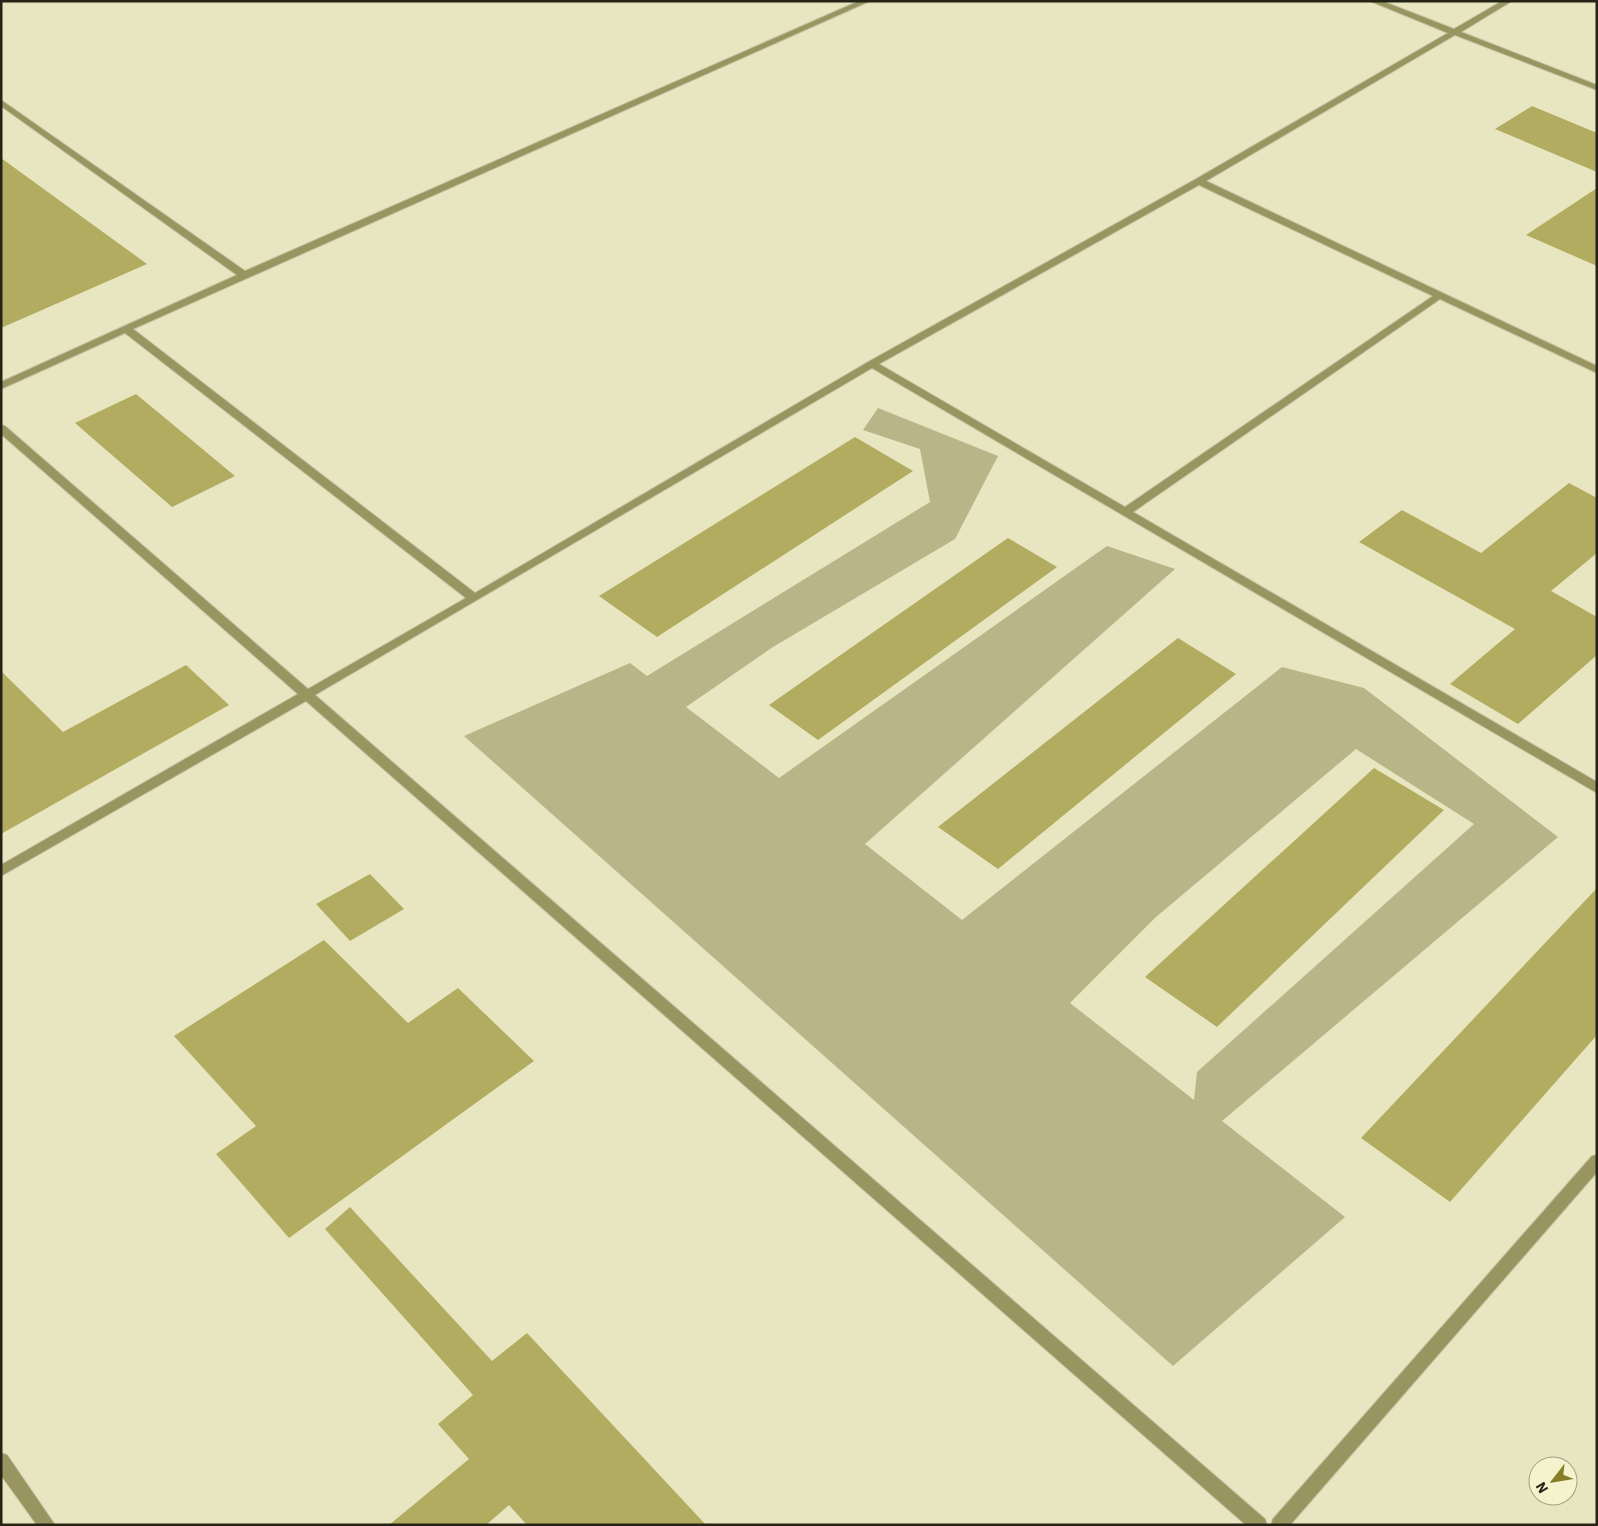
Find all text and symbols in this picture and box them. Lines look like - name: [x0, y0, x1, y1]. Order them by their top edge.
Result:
- north arrow: [1528, 1456, 1578, 1506]
- text: N: [1532, 1479, 1552, 1497]

